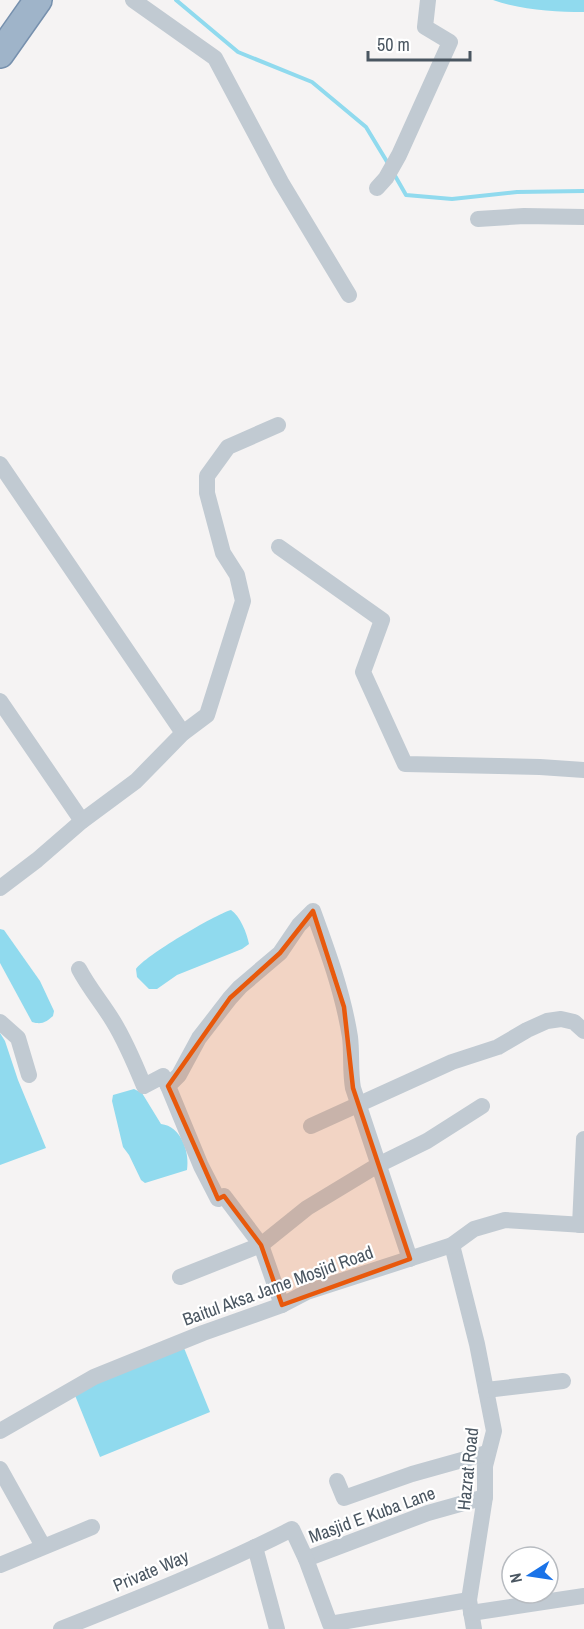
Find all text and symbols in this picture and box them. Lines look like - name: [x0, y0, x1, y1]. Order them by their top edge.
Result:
- scale bar: [368, 24, 470, 62]
- text: 50 m: [377, 32, 410, 57]
- street label: Baitul Aksa Jame Mosjid Road: [179, 1239, 377, 1332]
- street label: Hazrat Road: [451, 1426, 484, 1511]
- street label: Masjid E Kuba Lane: [305, 1480, 439, 1549]
- street label: Private Way: [109, 1543, 193, 1598]
- north arrow: [500, 1545, 560, 1605]
- text: N: [504, 1571, 527, 1585]

